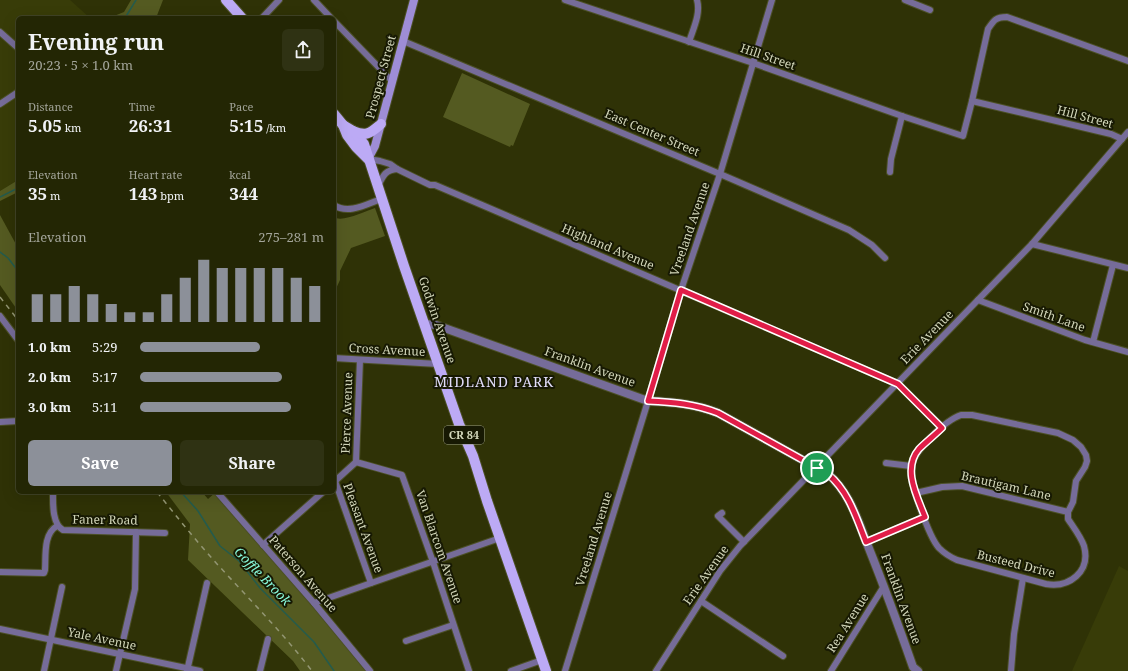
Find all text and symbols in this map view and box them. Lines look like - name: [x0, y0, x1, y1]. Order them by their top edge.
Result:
- text: Evening run: [28, 26, 164, 56]
- button: share: [282, 29, 324, 71]
- street label: Prospect Street: [361, 33, 400, 120]
- street label: Hill Street: [738, 39, 798, 74]
- text: 20:23 · 5 × 1.0 km: [28, 56, 133, 74]
- text: Distance: [28, 99, 73, 114]
- text: Time: [129, 99, 155, 114]
- text: Pace: [229, 99, 253, 114]
- street label: Hill Street: [1055, 101, 1115, 132]
- street label: East Center Street: [602, 105, 702, 160]
- text: 5.05: [28, 114, 62, 137]
- text: 26:31: [129, 114, 172, 137]
- text: 5:15: [229, 114, 263, 137]
- text: km: [62, 120, 82, 135]
- text: /km: [263, 120, 286, 135]
- text: Elevation: [28, 167, 78, 182]
- text: Heart rate: [129, 167, 182, 182]
- text: kcal: [229, 167, 251, 182]
- street label: Vreeland Avenue: [666, 180, 714, 278]
- text: 35: [28, 182, 47, 205]
- text: 143: [129, 182, 157, 205]
- text: 344: [229, 182, 258, 205]
- text: m: [47, 188, 60, 203]
- text: bpm: [157, 188, 184, 203]
- street label: Highland Avenue: [559, 219, 657, 274]
- text: Elevation: [28, 228, 87, 246]
- text: 275–281 m: [258, 228, 324, 246]
- street label: Godwin Avenue: [415, 274, 460, 366]
- street label: Smith Lane: [1021, 297, 1088, 336]
- street label: Erie Avenue: [896, 306, 957, 368]
- text: 1.0 km: [28, 338, 71, 356]
- text: 5:29: [92, 338, 118, 356]
- street label: Cross Avenue: [348, 339, 426, 360]
- street label: Franklin Avenue: [542, 342, 638, 391]
- text: 2.0 km: [28, 368, 71, 386]
- text: 5:17: [92, 368, 118, 386]
- street label: Pierce Avenue: [337, 372, 356, 454]
- district label: MIDLAND PARK: [434, 372, 554, 391]
- text: 3.0 km: [28, 398, 71, 416]
- text: 5:11: [92, 398, 118, 416]
- road number: CR 84: [444, 426, 484, 444]
- button: Save: [28, 440, 172, 486]
- button: Share: [180, 440, 324, 486]
- pin: [800, 451, 834, 485]
- icon: arrive: [806, 457, 828, 479]
- street label: Brautigam Lane: [959, 467, 1053, 504]
- street label: Pleasant Avenue: [339, 481, 388, 575]
- street label: Van Blarcom Avenue: [412, 488, 467, 606]
- street label: Vreeland Avenue: [571, 489, 616, 588]
- street label: Faner Road: [72, 510, 138, 529]
- street label: Paterson Avenue: [265, 532, 341, 616]
- street label: Erie Avenue: [679, 541, 732, 608]
- water label: Goffle Brook: [231, 543, 296, 610]
- street label: Busteed Drive: [975, 546, 1057, 581]
- street label: Franklin Avenue: [877, 551, 926, 647]
- street label: Rea Avenue: [823, 590, 873, 656]
- street label: Yale Avenue: [65, 623, 138, 654]

